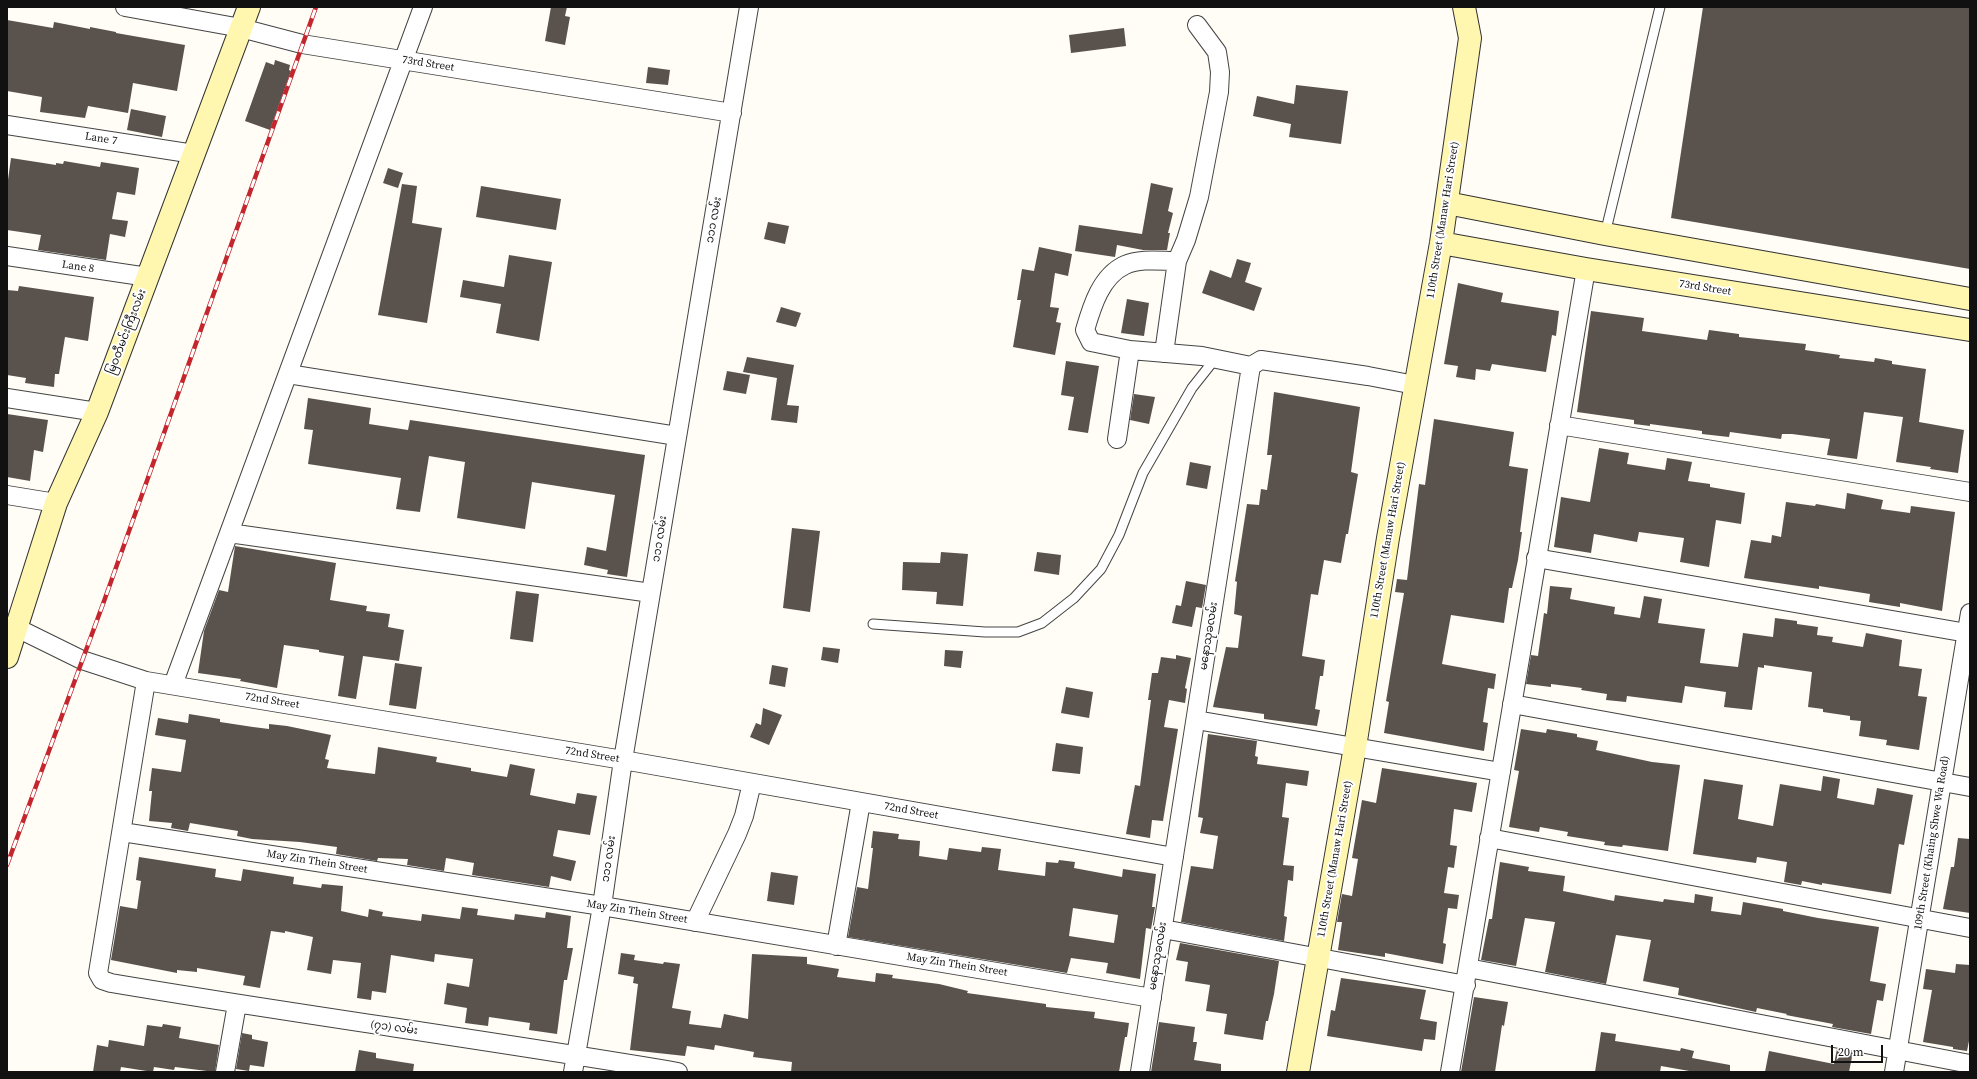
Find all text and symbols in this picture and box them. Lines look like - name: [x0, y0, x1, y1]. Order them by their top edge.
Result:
- street label: 73rd Street: [401, 53, 455, 75]
- street label: Lane 7: [84, 130, 118, 148]
- street label: 110th Street (Manaw Hari Street): [1424, 141, 1462, 299]
- street label: ၁၁၁ လမ်း: [703, 196, 725, 244]
- street label: Lane 8: [61, 258, 95, 276]
- street label: 73rd Street: [1678, 277, 1732, 299]
- street label: မြဝတီမင်းကြီးလမ်း: [105, 287, 149, 377]
- street label: 110th Street (Manaw Hari Street): [1368, 461, 1408, 619]
- street label: ၁၁၁ လမ်း: [650, 515, 670, 563]
- street label: မနောသုခလမ်း: [1197, 601, 1221, 671]
- street label: 72nd Street: [244, 690, 300, 712]
- street label: 72nd Street: [564, 744, 620, 766]
- street label: 109th Street (Khaing Shwe Wa Road): [1912, 755, 1952, 931]
- street label: 110th Street (Manaw Hari Street): [1315, 780, 1355, 938]
- street label: 72nd Street: [883, 800, 939, 822]
- street label: ၁၁၁ လမ်း: [599, 835, 619, 883]
- street label: May Zin Thein Street: [266, 848, 368, 876]
- street label: May Zin Thein Street: [586, 898, 688, 926]
- street label: မနောသုခလမ်း: [1146, 921, 1170, 991]
- street label: May Zin Thein Street: [906, 951, 1008, 979]
- street label: (၇၁) လမ်း: [370, 1018, 418, 1038]
- scale bar: [1833, 1037, 1885, 1063]
- text: 20 m: [1838, 1044, 1864, 1060]

